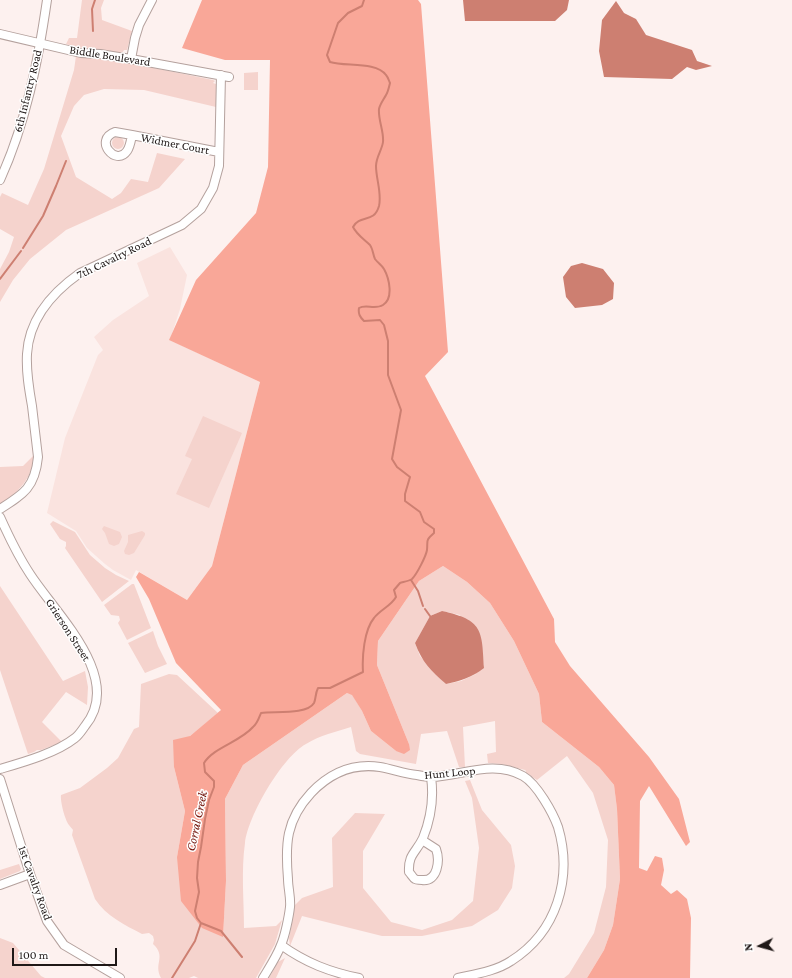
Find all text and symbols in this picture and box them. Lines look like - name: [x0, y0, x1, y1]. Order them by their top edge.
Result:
- street label: Biddle Boulevard: [69, 43, 151, 69]
- street label: 6th Infantry Road: [11, 48, 45, 134]
- street label: Widmer Court: [140, 130, 210, 158]
- street label: 7th Cavalry Road: [74, 234, 154, 282]
- street label: Grierson Street: [42, 596, 94, 664]
- street label: Hunt Loop: [424, 764, 476, 782]
- water label: Corral Creek: [183, 789, 211, 853]
- street label: 1st Cavalry Road: [15, 844, 55, 922]
- north arrow: [740, 926, 780, 966]
- scale bar: [14, 940, 119, 966]
- text: N: [742, 943, 754, 952]
- text: 100 m: [19, 948, 48, 962]

